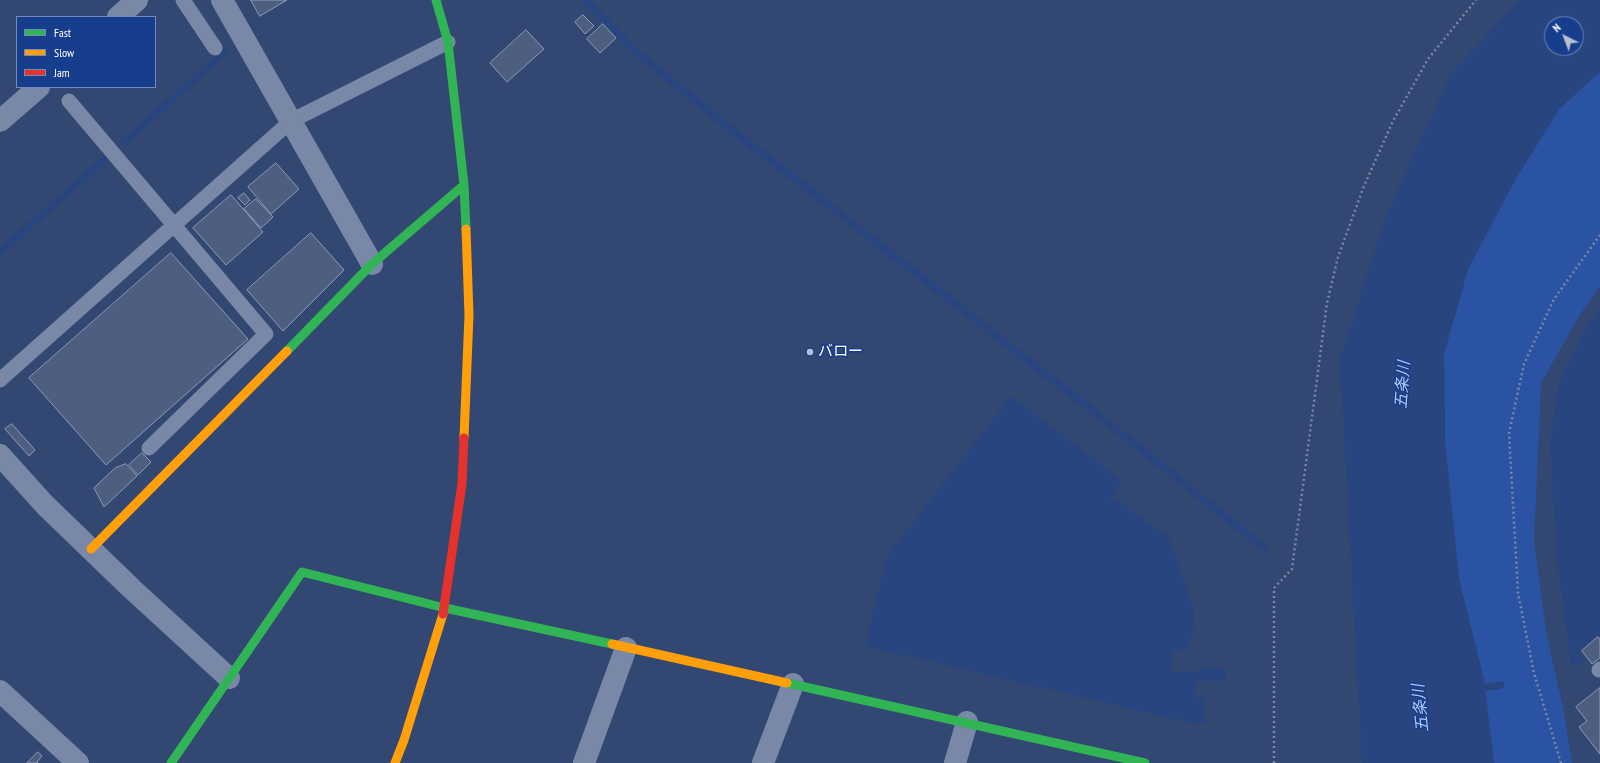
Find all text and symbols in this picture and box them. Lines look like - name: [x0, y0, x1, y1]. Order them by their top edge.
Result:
- legend: [16, 16, 156, 88]
- north arrow: [1544, 16, 1584, 56]
- text: N: [1550, 21, 1564, 35]
- text: Fast: [54, 25, 71, 40]
- text: Slow: [54, 45, 74, 60]
- text: Jam: [54, 65, 70, 80]
- place label: バロー: [818, 343, 863, 361]
- marker: バロー: [805, 347, 815, 357]
- water label: 五条川: [1392, 360, 1414, 410]
- water label: 五条川: [1409, 683, 1433, 733]

